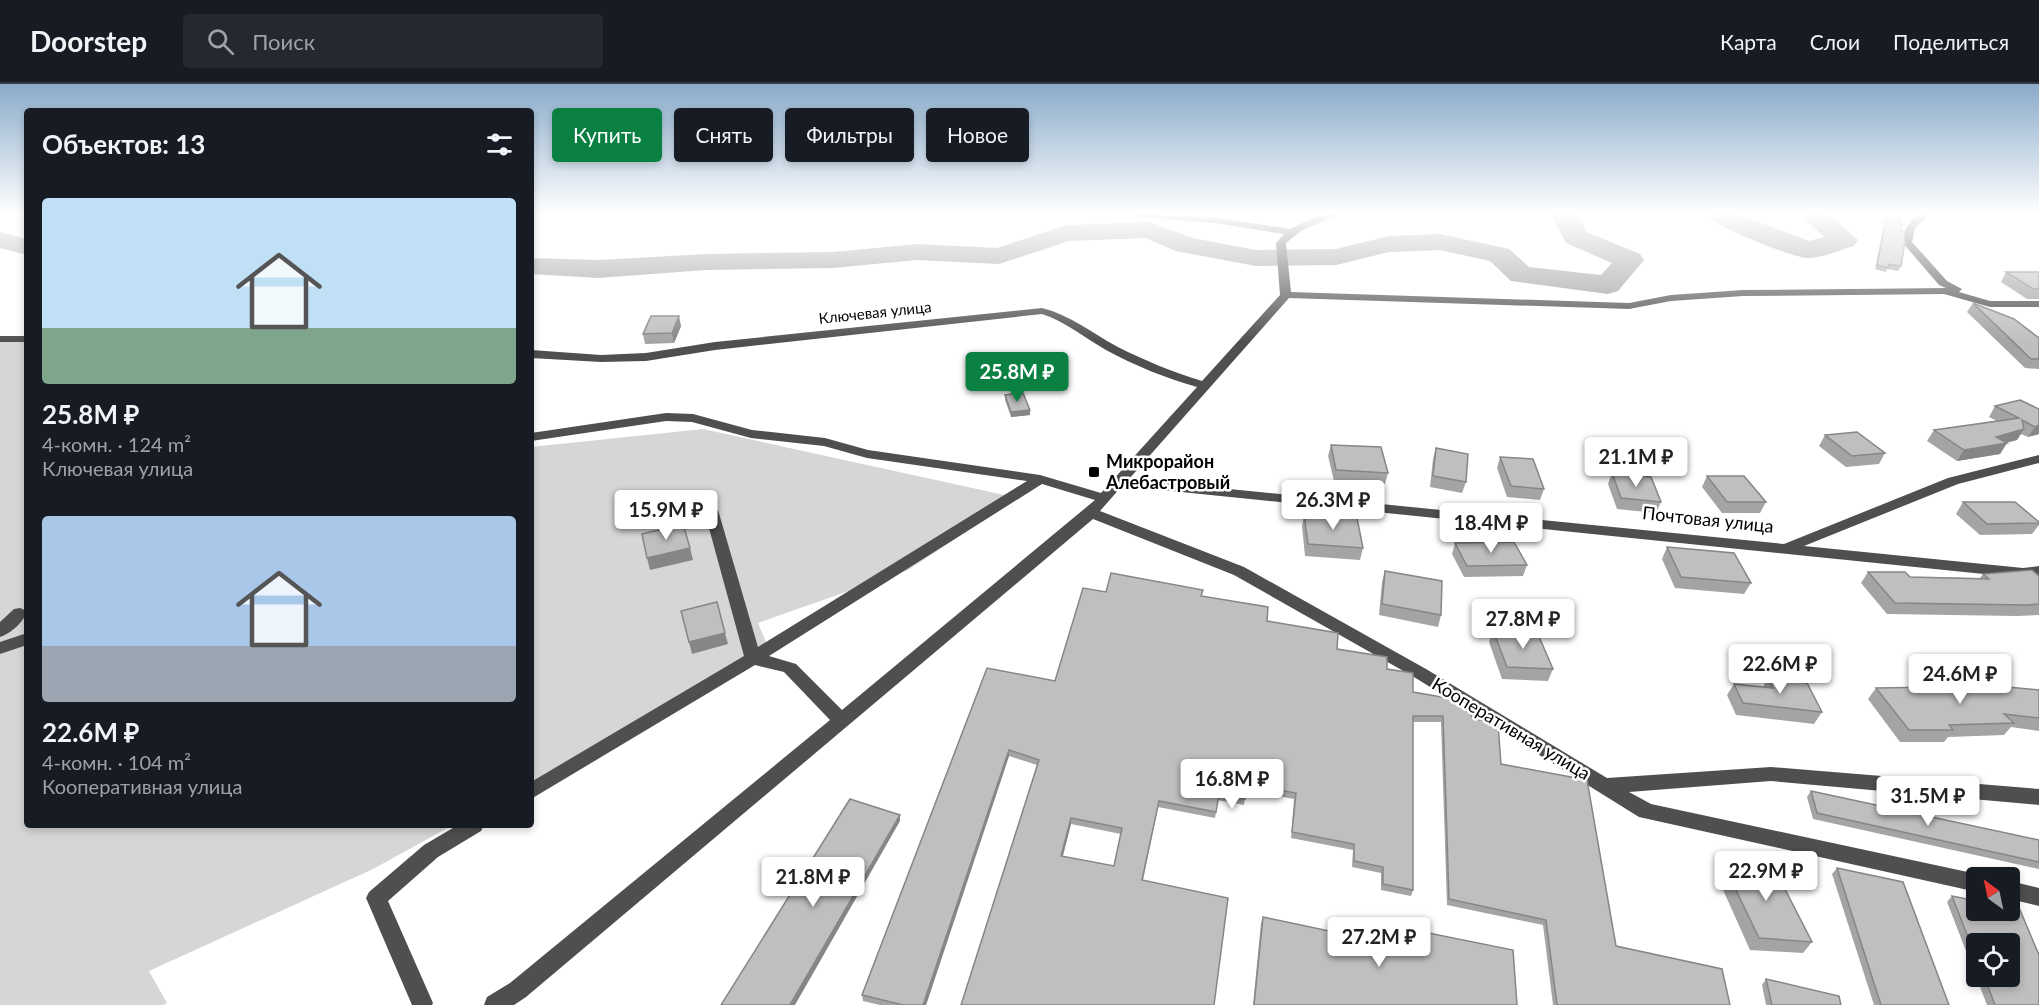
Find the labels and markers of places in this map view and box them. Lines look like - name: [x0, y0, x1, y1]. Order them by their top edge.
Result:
- pin: 25.8M ₽: [962, 352, 1072, 403]
- pin: 21.1M ₽: [1581, 437, 1691, 488]
- place label: Микрорайон Алебастровый: [1105, 450, 1230, 493]
- marker: Микрорайон Алебастровый: [1087, 465, 1101, 479]
- pin: 26.3M ₽: [1278, 480, 1388, 531]
- pin: 15.9M ₽: [611, 490, 721, 541]
- pin: 18.4M ₽: [1436, 503, 1546, 554]
- pin: 27.8M ₽: [1468, 599, 1578, 650]
- pin: 22.6M ₽: [1725, 644, 1835, 695]
- pin: 24.6M ₽: [1905, 654, 2015, 705]
- pin: 16.8M ₽: [1177, 759, 1287, 810]
- pin: 31.5M ₽: [1873, 776, 1983, 827]
- pin: 22.9M ₽: [1711, 851, 1821, 902]
- pin: 21.8M ₽: [758, 857, 868, 908]
- pin: 27.2M ₽: [1324, 917, 1434, 968]

